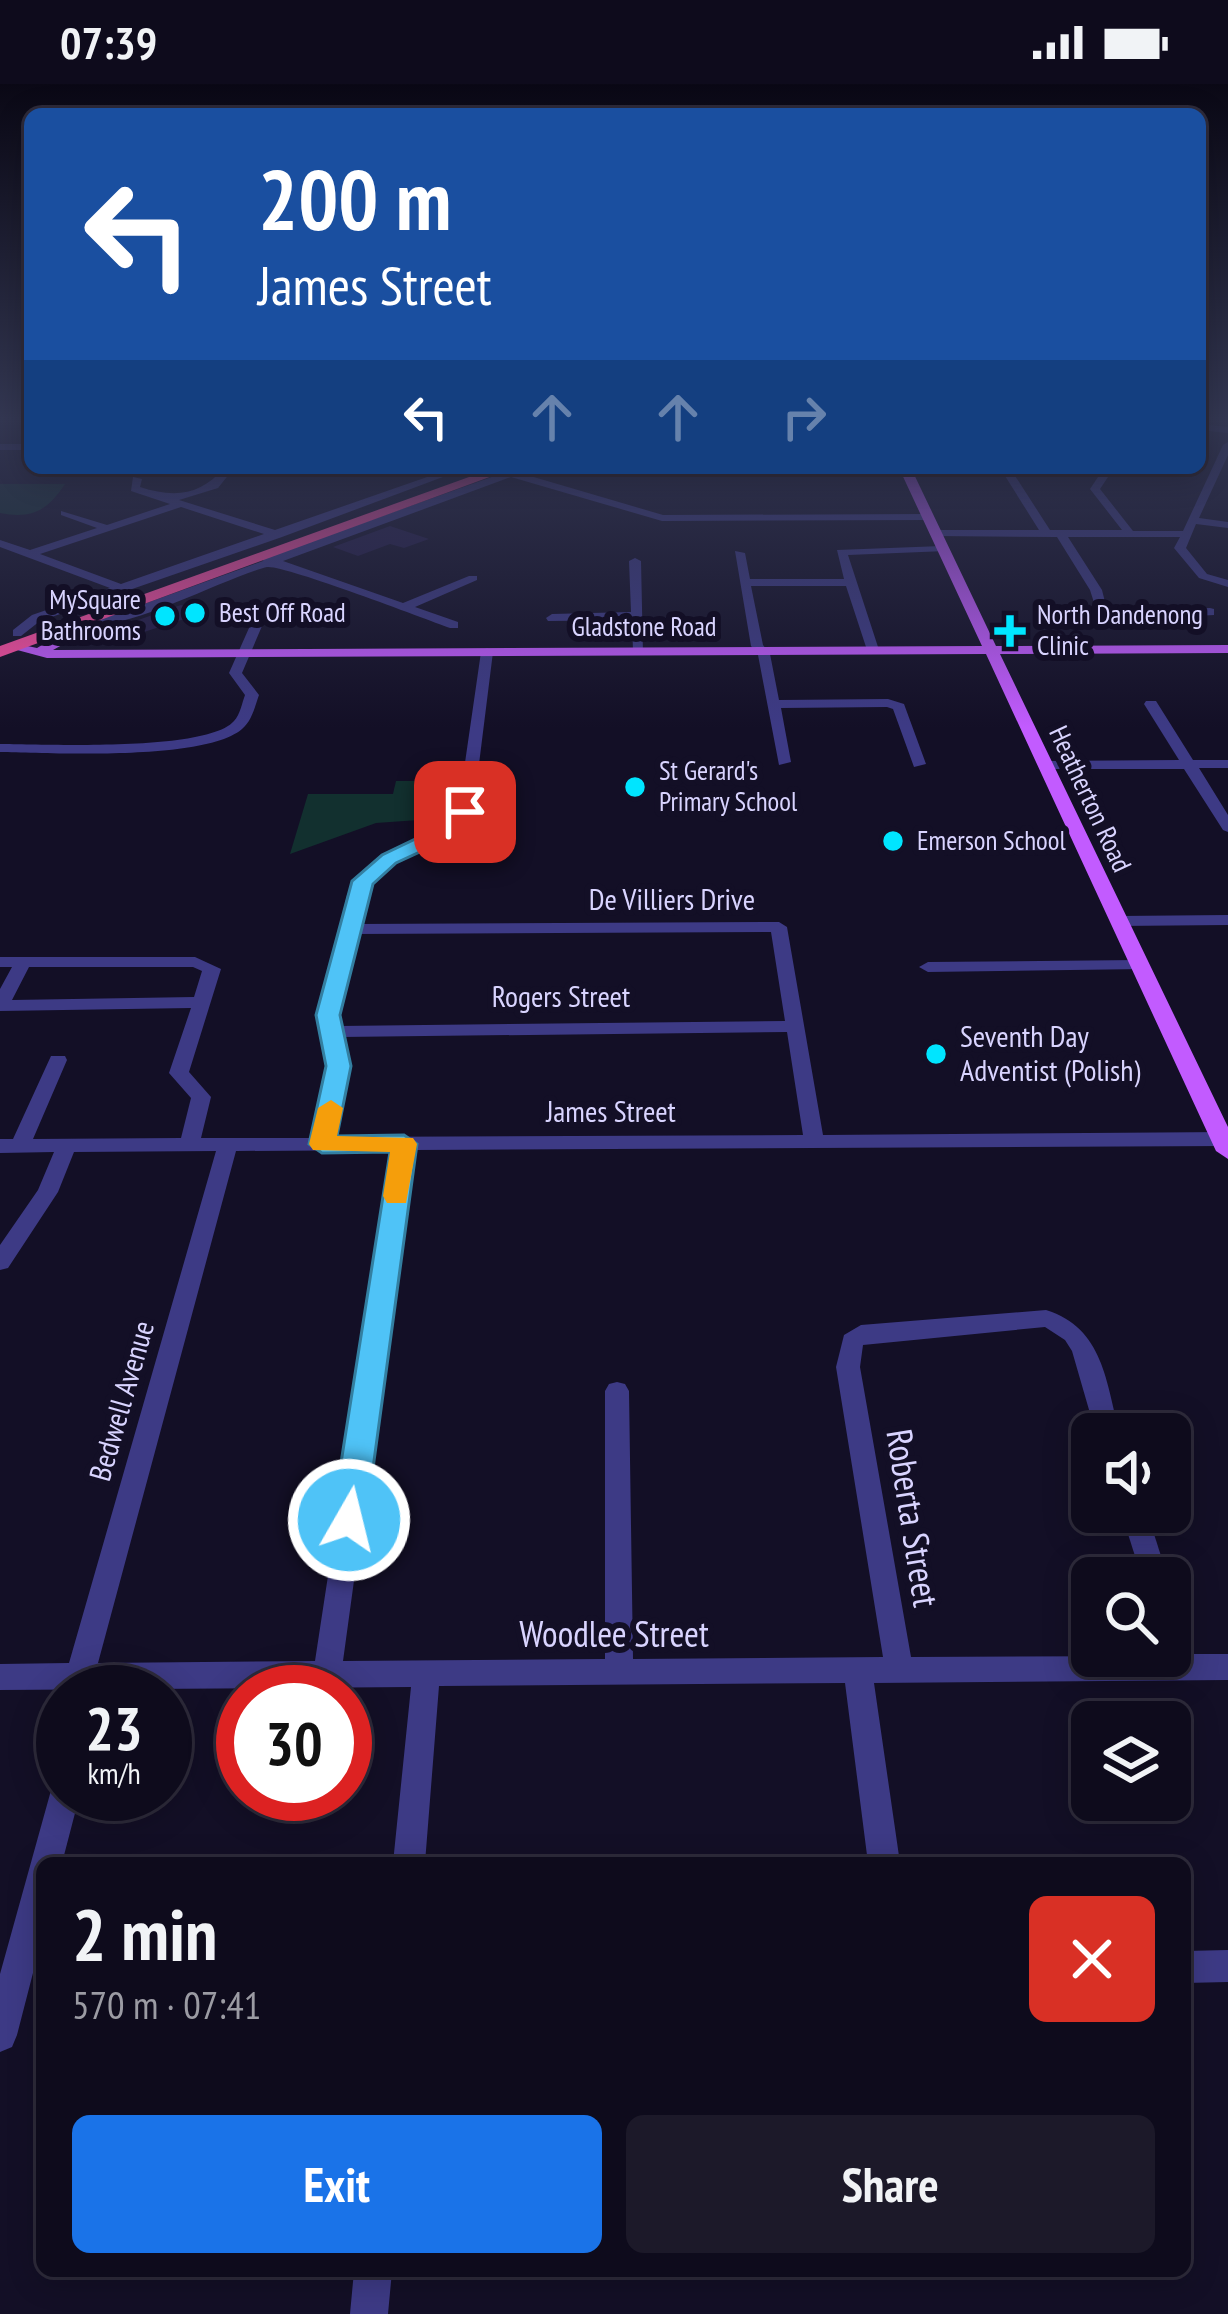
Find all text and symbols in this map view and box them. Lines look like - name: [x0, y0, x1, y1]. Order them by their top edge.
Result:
- text: 07:39: [60, 13, 157, 71]
- text: 200 m: [258, 144, 451, 253]
- icon: left: [60, 156, 216, 312]
- text: James Street: [258, 250, 492, 320]
- icon: left: [393, 384, 459, 450]
- icon: ahead: [519, 384, 585, 450]
- icon: ahead: [645, 384, 711, 450]
- icon: right: [771, 384, 837, 450]
- place label: MySquare Bathrooms: [41, 582, 141, 647]
- place label: Best Off Road: [219, 595, 346, 629]
- place label: North Dandenong Clinic: [1037, 597, 1203, 662]
- marker: Best Off Road: [182, 600, 208, 626]
- marker: MySquare Bathrooms: [152, 603, 178, 629]
- street label: Gladstone Road: [572, 609, 716, 643]
- marker: North Dandenong Clinic: [994, 615, 1026, 647]
- street label: Heatherton Road: [1042, 720, 1140, 877]
- place label: St Gerard's Primary School: [659, 753, 798, 818]
- pin: [414, 761, 516, 863]
- marker: St Gerard's Primary School: [622, 774, 648, 800]
- icon: arrive: [432, 779, 498, 845]
- place label: Emerson School: [917, 823, 1066, 857]
- marker: Emerson School: [880, 828, 906, 854]
- street label: De Villiers Drive: [589, 879, 755, 918]
- street label: Rogers Street: [492, 976, 631, 1015]
- place label: Seventh Day Adventist (Polish): [960, 1016, 1140, 1089]
- marker: Seventh Day Adventist (Polish): [923, 1041, 949, 1067]
- street label: James Street: [545, 1091, 677, 1130]
- street label: Bedwell Avenue: [79, 1316, 162, 1485]
- map controls: [1071, 1413, 1191, 1821]
- button: sound: [1071, 1413, 1191, 1533]
- street label: Roberta Street: [876, 1426, 951, 1610]
- position arrow: [286, 1457, 412, 1583]
- button: search: [1071, 1557, 1191, 1677]
- street label: Woodlee Street: [519, 1610, 709, 1657]
- speed limit sign: 30: [216, 1665, 372, 1821]
- text: 23: [85, 1689, 143, 1767]
- button: layers: [1071, 1701, 1191, 1821]
- text: km/h: [87, 1753, 141, 1792]
- text: 2 min: [72, 1887, 217, 1980]
- button: close: [1029, 1896, 1155, 2022]
- text: 570 m · 07:41: [72, 1979, 261, 2030]
- button: Exit: [72, 2115, 602, 2253]
- button: Share: [626, 2115, 1155, 2253]

